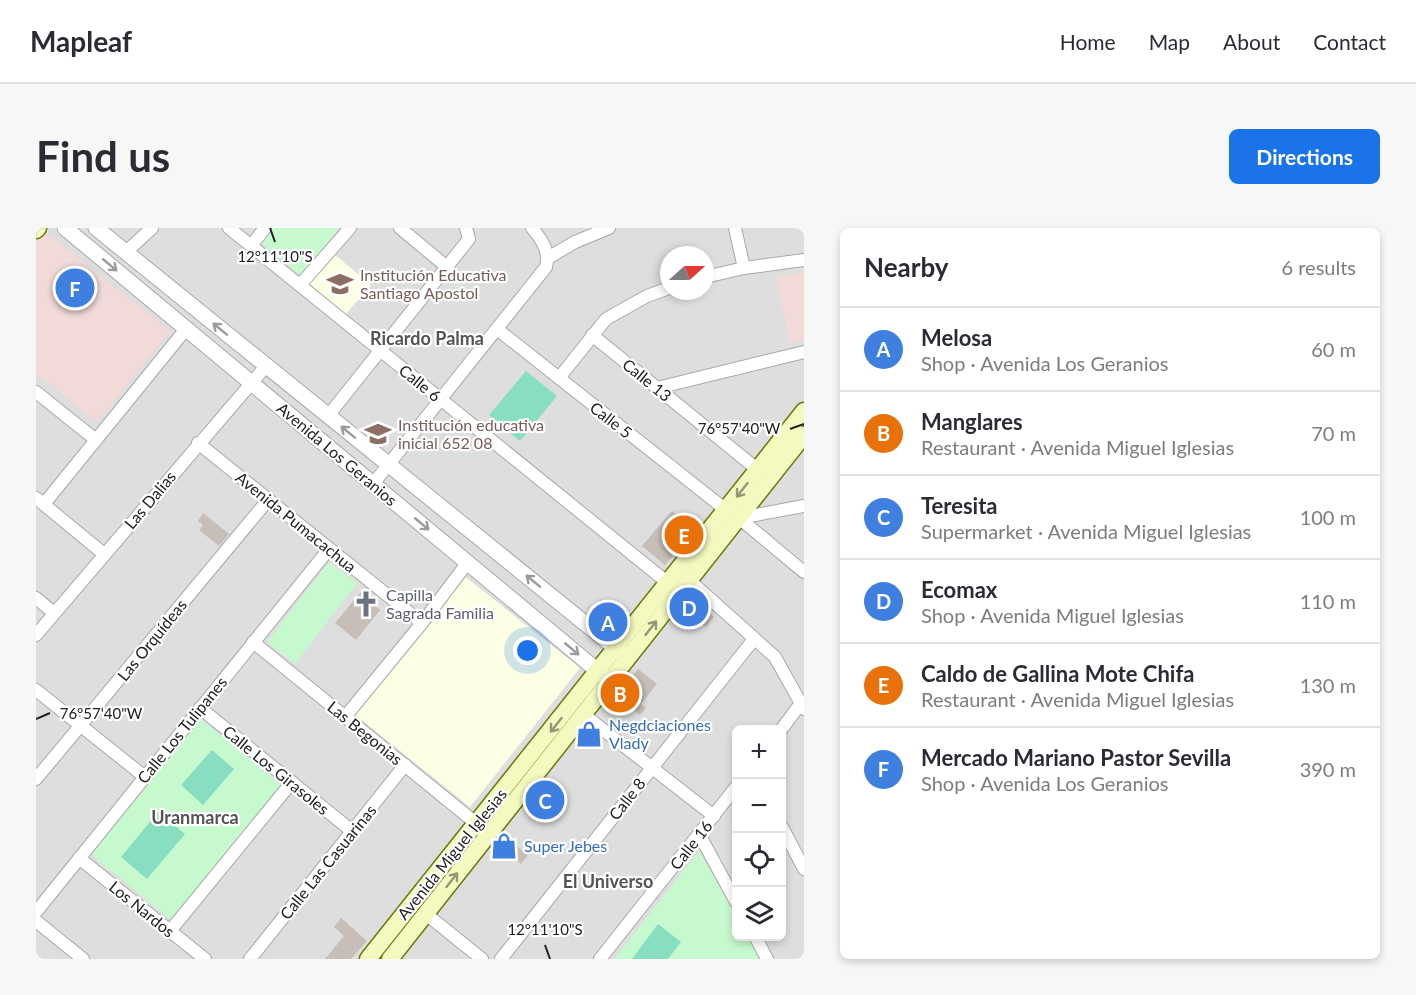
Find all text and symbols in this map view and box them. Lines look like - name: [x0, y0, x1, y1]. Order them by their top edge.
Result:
- text: Mapleaf: [30, 24, 132, 58]
- text: Home: [1060, 29, 1116, 54]
- text: Map: [1149, 29, 1190, 54]
- text: About: [1223, 29, 1280, 54]
- text: Contact: [1313, 29, 1386, 54]
- button: Directions: [1229, 129, 1380, 184]
- text: Find us: [36, 131, 170, 181]
- north arrow: [660, 246, 714, 300]
- text: 12°11'10"S: [237, 247, 313, 265]
- text: Nearby: [864, 251, 949, 283]
- text: 6 results: [1281, 255, 1356, 279]
- one-way arrow: [102, 259, 118, 272]
- place label: Institución Educativa Santiago Apostol: [360, 265, 506, 302]
- pin: F: [56, 266, 94, 310]
- school or university icon: Institución Educativa Santiago Apostol: [325, 269, 355, 299]
- one-way arrow: [213, 322, 228, 336]
- text: Melosa: [921, 324, 992, 351]
- district label: Ricardo Palma: [370, 327, 484, 349]
- text: A: [877, 337, 890, 361]
- text: 60 m: [1311, 337, 1356, 361]
- text: Shop · Avenida Los Geranios: [921, 351, 1168, 375]
- street label: Calle 13: [619, 354, 676, 405]
- street label: Calle 6: [396, 360, 445, 405]
- street label: Calle 5: [587, 397, 636, 442]
- street label: Avenida Los Geranios: [274, 398, 401, 509]
- text: Manglares: [921, 408, 1023, 435]
- place label: Institución educativa inicial 652 08: [398, 415, 544, 452]
- school or university icon: Institución educativa inicial 652 08: [363, 419, 393, 449]
- text: 76°57'40"W: [698, 419, 781, 437]
- text: B: [877, 421, 890, 445]
- text: 70 m: [1311, 421, 1356, 445]
- one-way arrow: [340, 426, 356, 439]
- text: Restaurant · Avenida Miguel Iglesias: [921, 435, 1234, 459]
- street label: Las Dalias: [120, 467, 179, 532]
- street label: Avenida Pumacachua: [232, 467, 360, 576]
- one-way arrow: [735, 482, 748, 498]
- text: Teresita: [921, 492, 998, 519]
- text: C: [877, 505, 890, 529]
- text: 100 m: [1300, 505, 1356, 529]
- pin: E: [664, 512, 704, 558]
- one-way arrow: [414, 518, 430, 531]
- text: Supermarket · Avenida Miguel Iglesias: [921, 519, 1251, 543]
- one-way arrow: [526, 574, 541, 588]
- text: Ecomax: [921, 576, 997, 603]
- pin: D: [670, 584, 708, 629]
- place label: Capilla Sagrada Familia: [386, 585, 494, 622]
- church icon: Capilla Sagrada Familia: [351, 589, 381, 619]
- text: D: [876, 589, 891, 613]
- text: 110 m: [1300, 589, 1356, 613]
- street label: Las Orquídeas: [113, 595, 190, 684]
- pin: A: [588, 600, 628, 644]
- text: Shop · Avenida Miguel Iglesias: [921, 603, 1184, 627]
- one-way arrow: [644, 620, 657, 636]
- your location: [513, 636, 542, 665]
- one-way arrow: [564, 642, 579, 656]
- text: Caldo de Gallina Mote Chifa: [921, 660, 1194, 687]
- pin: B: [600, 670, 640, 716]
- street label: Calle Los Tulipanes: [133, 673, 230, 787]
- text: E: [878, 673, 889, 697]
- text: 130 m: [1300, 673, 1356, 697]
- text: Restaurant · Avenida Miguel Iglesias: [921, 687, 1234, 711]
- street label: Las Begonias: [324, 697, 407, 769]
- text: 76°57'40"W: [60, 704, 143, 722]
- place label: Negdciaciones Vlady: [609, 715, 711, 752]
- one-way arrow: [549, 717, 562, 733]
- shop icon: Negdciaciones Vlady: [574, 719, 604, 749]
- street label: Calle Los Girasoles: [220, 721, 333, 818]
- map controls: [732, 725, 786, 941]
- button: +: [732, 725, 786, 779]
- text: Mercado Mariano Pastor Sevilla: [921, 744, 1231, 771]
- text: F: [878, 757, 889, 781]
- text: 390 m: [1300, 757, 1356, 781]
- text: Shop · Avenida Los Geranios: [921, 771, 1168, 795]
- street label: Calle 8: [604, 774, 649, 823]
- pin: C: [526, 778, 564, 822]
- button: −: [732, 779, 786, 833]
- street label: Avenida Miguel Iglesias: [393, 784, 510, 923]
- street label: Calle Las Casuarinas: [276, 801, 380, 923]
- district label: Uranmarca: [151, 806, 239, 828]
- street label: Calle 16: [665, 816, 716, 873]
- shop icon: Super Jebes: [489, 831, 519, 861]
- button: locate: [732, 833, 786, 887]
- place label: Super Jebes: [524, 836, 607, 855]
- district label: El Universo: [563, 870, 653, 892]
- one-way arrow: [446, 873, 459, 889]
- street label: Los Nardos: [106, 877, 179, 941]
- button: layers: [732, 887, 786, 941]
- text: 12°11'10"S: [507, 920, 583, 938]

